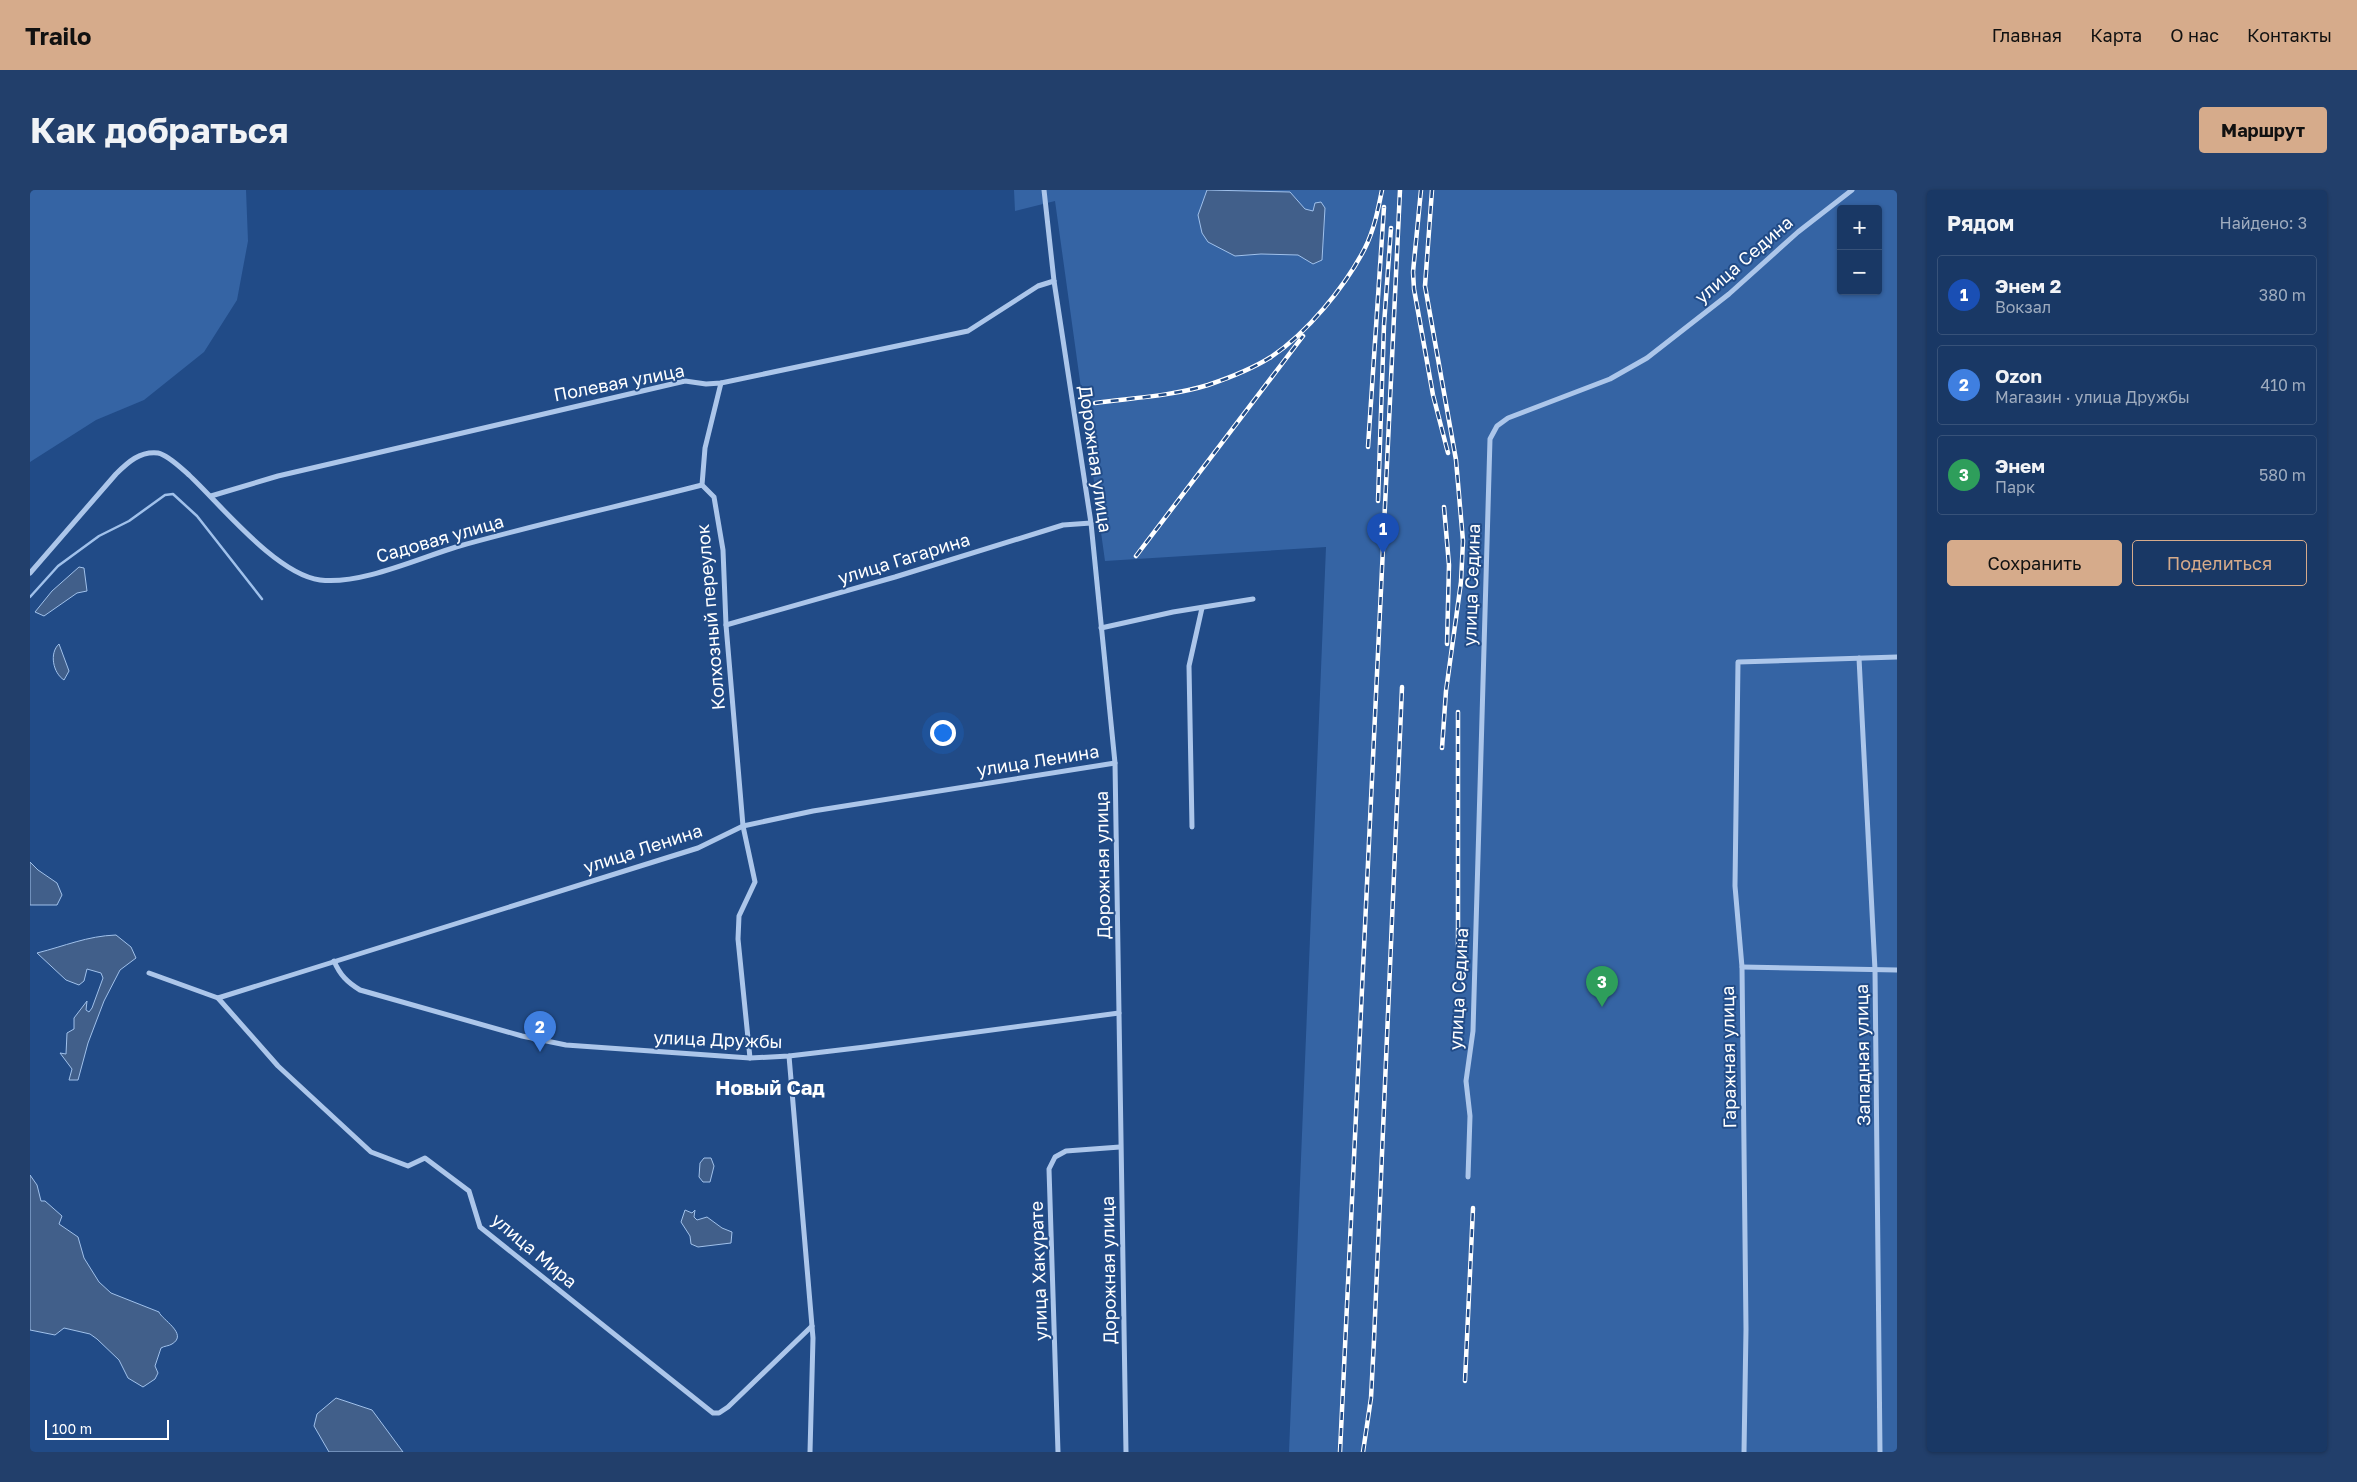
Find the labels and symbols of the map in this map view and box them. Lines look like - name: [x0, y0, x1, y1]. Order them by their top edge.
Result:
- street label: улица Седина: [1690, 211, 1797, 308]
- street label: Полевая улица: [551, 359, 686, 405]
- street label: Дорожная улица: [1075, 384, 1117, 534]
- street label: Садовая улица: [373, 509, 506, 567]
- pin: 1: [1367, 513, 1399, 554]
- street label: Колхозный переулок: [691, 523, 729, 711]
- street label: улица Седина: [1458, 523, 1484, 647]
- street label: улица Гагарина: [835, 527, 972, 589]
- your location: [930, 720, 956, 746]
- street label: улица Ленина: [975, 739, 1101, 781]
- street label: Дорожная улица: [1090, 791, 1114, 939]
- street label: улица Ленина: [580, 818, 705, 878]
- street label: улица Седина: [1444, 927, 1472, 1051]
- pin: 3: [1586, 966, 1618, 1007]
- street label: Западная улица: [1850, 984, 1874, 1126]
- street label: Гаражная улица: [1716, 985, 1740, 1129]
- pin: 2: [524, 1011, 556, 1052]
- street label: улица Дружбы: [653, 1026, 783, 1052]
- district label: Новый Сад: [715, 1075, 825, 1099]
- street label: Дорожная улица: [1096, 1196, 1120, 1344]
- street label: улица Хакурате: [1025, 1201, 1051, 1341]
- street label: улица Мира: [487, 1208, 582, 1292]
- scale bar: [45, 1417, 169, 1440]

